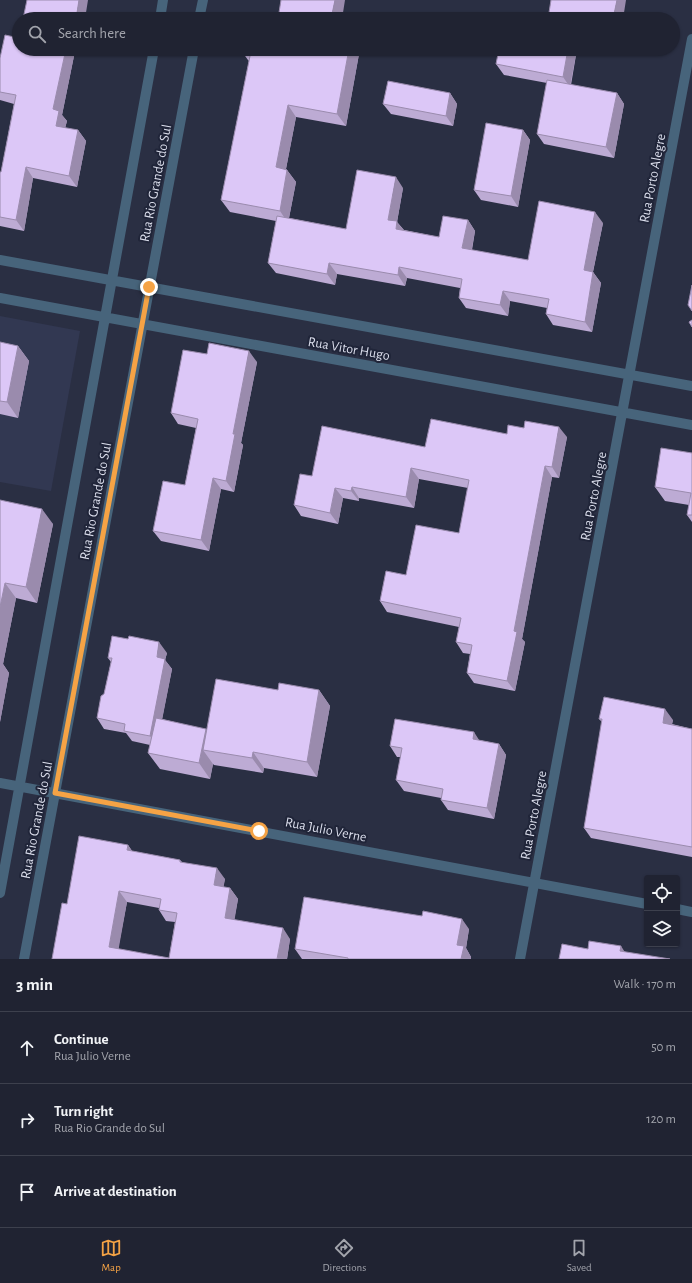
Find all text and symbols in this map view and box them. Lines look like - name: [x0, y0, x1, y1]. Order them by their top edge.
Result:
- search box: [12, 12, 680, 56]
- icon: search: [26, 23, 48, 45]
- text: Search here: [58, 26, 126, 41]
- street label: Rua Rio Grande do Sul: [138, 123, 174, 243]
- street label: Rua Porto Alegre: [637, 132, 668, 224]
- route end: [140, 278, 158, 296]
- street label: Rua Vitor Hugo: [307, 335, 391, 363]
- street label: Rua Rio Grande do Sul: [78, 441, 114, 561]
- street label: Rua Porto Alegre: [578, 450, 609, 542]
- street label: Rua Rio Grande do Sul: [19, 760, 55, 880]
- street label: Rua Porto Alegre: [518, 769, 549, 861]
- street label: Rua Julio Verne: [284, 815, 368, 845]
- route start: [250, 822, 268, 840]
- map controls: [644, 875, 680, 947]
- button: locate: [644, 875, 680, 911]
- button: layers: [644, 911, 680, 947]
- text: 3 min: [16, 976, 53, 993]
- text: Walk · 170 m: [613, 978, 676, 991]
- text: Continue: [54, 1032, 109, 1047]
- icon: ahead: [16, 1037, 38, 1059]
- text: 50 m: [651, 1041, 676, 1054]
- text: Rua Julio Verne: [54, 1050, 131, 1063]
- text: Turn right: [54, 1104, 113, 1119]
- icon: right: [16, 1109, 38, 1131]
- text: 120 m: [646, 1113, 676, 1126]
- text: Rua Rio Grande do Sul: [54, 1122, 165, 1135]
- icon: arrive: [16, 1181, 38, 1203]
- text: Arrive at destination: [54, 1184, 177, 1199]
- tab: Map: [100, 1237, 122, 1274]
- tab: Directions: [322, 1237, 366, 1274]
- tab: Saved: [567, 1237, 592, 1274]

